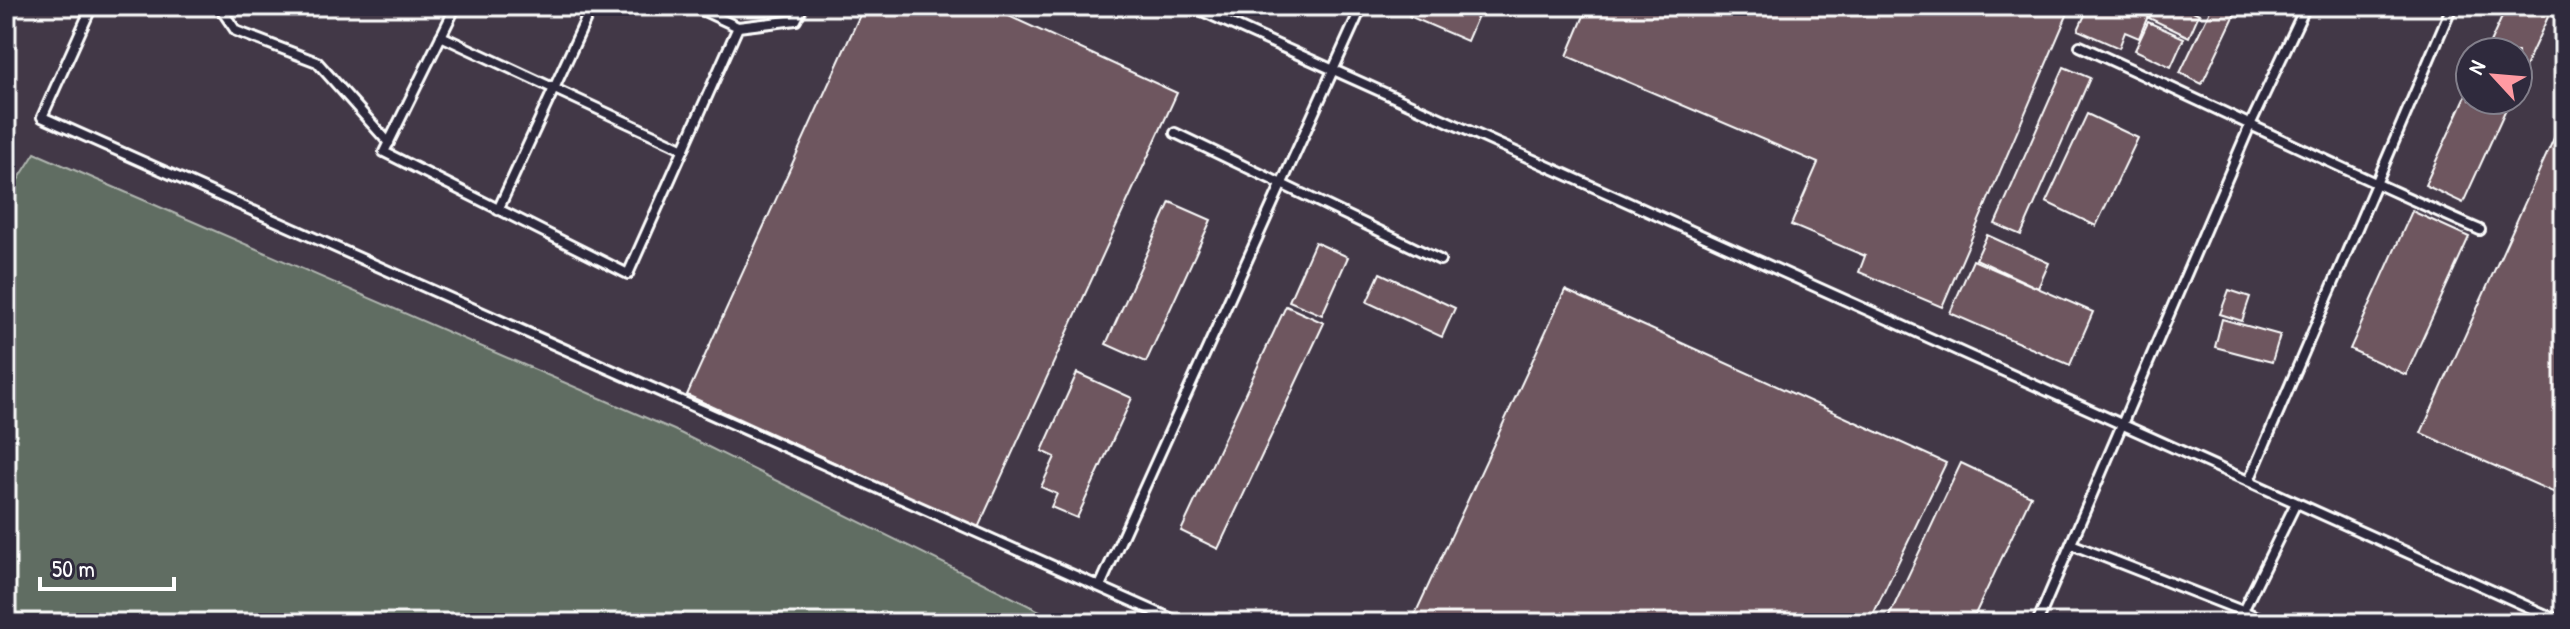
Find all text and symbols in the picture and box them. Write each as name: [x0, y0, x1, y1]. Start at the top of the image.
north arrow: [2454, 36, 2534, 116]
text: N: [2460, 55, 2492, 79]
scale bar: [40, 541, 174, 591]
text: 50 m: [52, 552, 95, 584]

